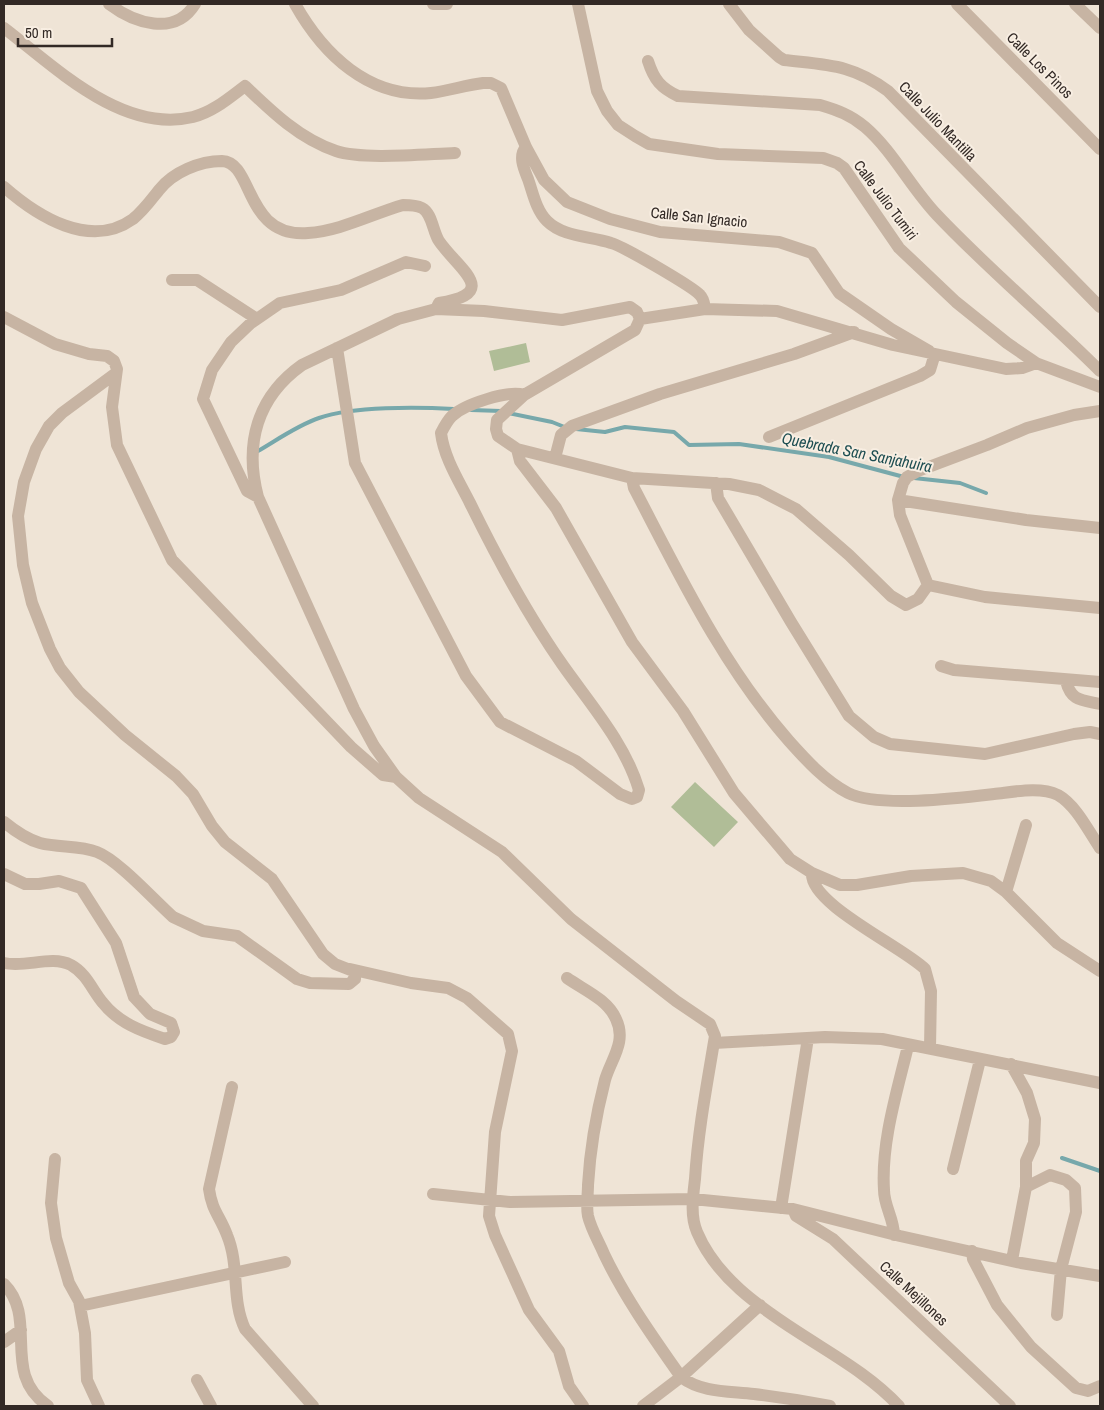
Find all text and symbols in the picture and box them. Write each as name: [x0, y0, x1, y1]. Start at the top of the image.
scale bar: [18, 15, 111, 47]
text: 50 m: [25, 22, 52, 43]
street label: Calle Los Pinos: [1002, 27, 1078, 103]
street label: Calle Julio Mantilla: [894, 76, 982, 166]
street label: Calle Julio Tumiri: [849, 156, 923, 244]
street label: Calle San Ignacio: [650, 201, 749, 233]
water label: Quebrada San Sanjahuira: [780, 427, 934, 477]
street label: Calle Mejillones: [875, 1256, 953, 1330]

